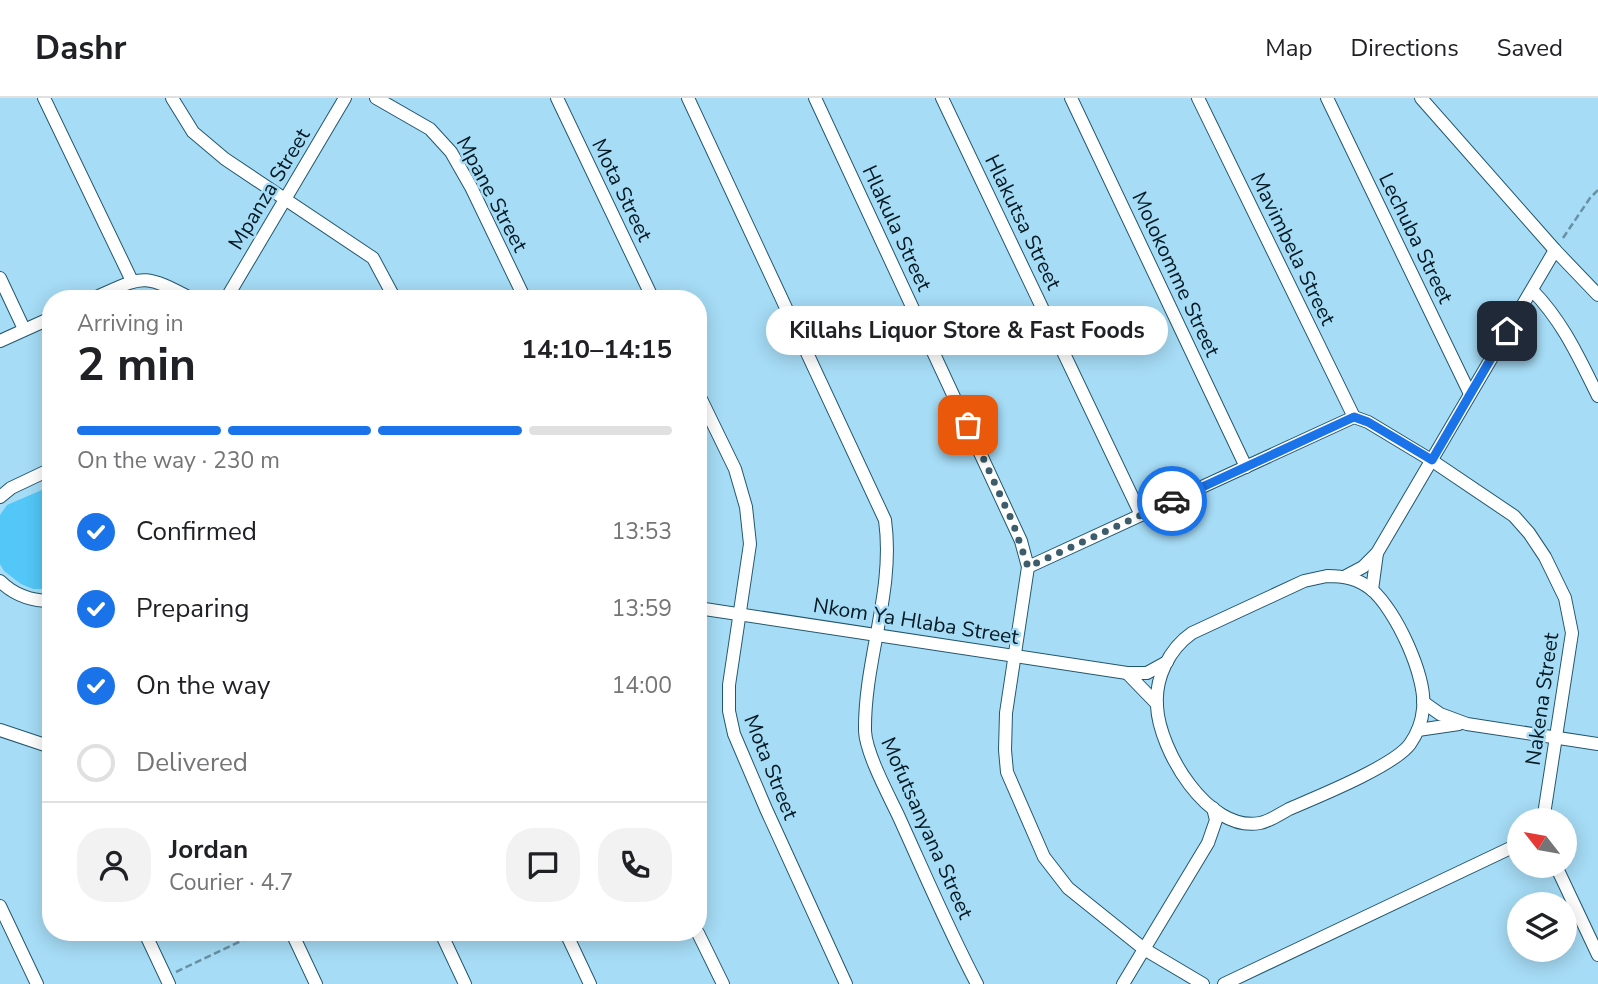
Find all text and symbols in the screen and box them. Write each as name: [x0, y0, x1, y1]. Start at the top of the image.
text: Dashr: [35, 26, 127, 71]
text: Map: [1265, 32, 1312, 64]
text: Directions: [1350, 32, 1459, 64]
text: Saved: [1497, 32, 1563, 64]
street label: Mpanza Street: [222, 123, 317, 255]
street label: Mpane Street: [450, 131, 535, 257]
street label: Mota Street: [585, 134, 659, 246]
street label: Hlakutsa Street: [978, 150, 1068, 295]
street label: Hlakula Street: [856, 161, 939, 296]
street label: Mavimbela Street: [1244, 168, 1342, 330]
street label: Lechuba Street: [1372, 168, 1460, 309]
street label: Molokomme Street: [1125, 187, 1227, 362]
pin: [1477, 301, 1537, 361]
callout: Killahs Liquor Store & Fast Foods: [767, 306, 1169, 355]
text: Arriving in: [77, 308, 184, 339]
icon: home: [1488, 312, 1526, 350]
text: Killahs Liquor Store & Fast Foods: [789, 315, 1145, 346]
text: 14:10–14:15: [521, 332, 672, 367]
text: 2 min: [77, 333, 196, 396]
pin: [938, 395, 998, 455]
icon: bag: [949, 406, 987, 444]
text: On the way · 230 m: [77, 445, 280, 476]
courier: [1137, 466, 1207, 536]
icon: car: [1153, 482, 1191, 520]
icon: check: [77, 513, 115, 551]
text: Confirmed: [136, 514, 257, 549]
text: 13:53: [612, 516, 672, 547]
icon: check: [77, 590, 115, 628]
text: Preparing: [136, 591, 249, 626]
street label: Nkom Ya Hlaba Street: [811, 591, 1021, 651]
text: 13:59: [612, 593, 672, 624]
street label: Nakena Street: [1519, 630, 1565, 767]
icon: check: [77, 667, 115, 705]
text: On the way: [136, 668, 270, 703]
text: 14:00: [612, 670, 672, 701]
street label: Mota Street: [737, 710, 805, 824]
street label: Mofutsanyana Street: [874, 733, 980, 924]
text: Delivered: [136, 745, 248, 780]
north arrow: [1507, 808, 1577, 878]
map controls: [1507, 808, 1577, 962]
button: person: [77, 828, 151, 902]
button: chat: [506, 828, 580, 902]
button: phone: [598, 828, 672, 902]
text: Jordan: [169, 832, 248, 867]
text: Courier · 4.7: [169, 867, 293, 898]
button: layers: [1507, 892, 1577, 962]

